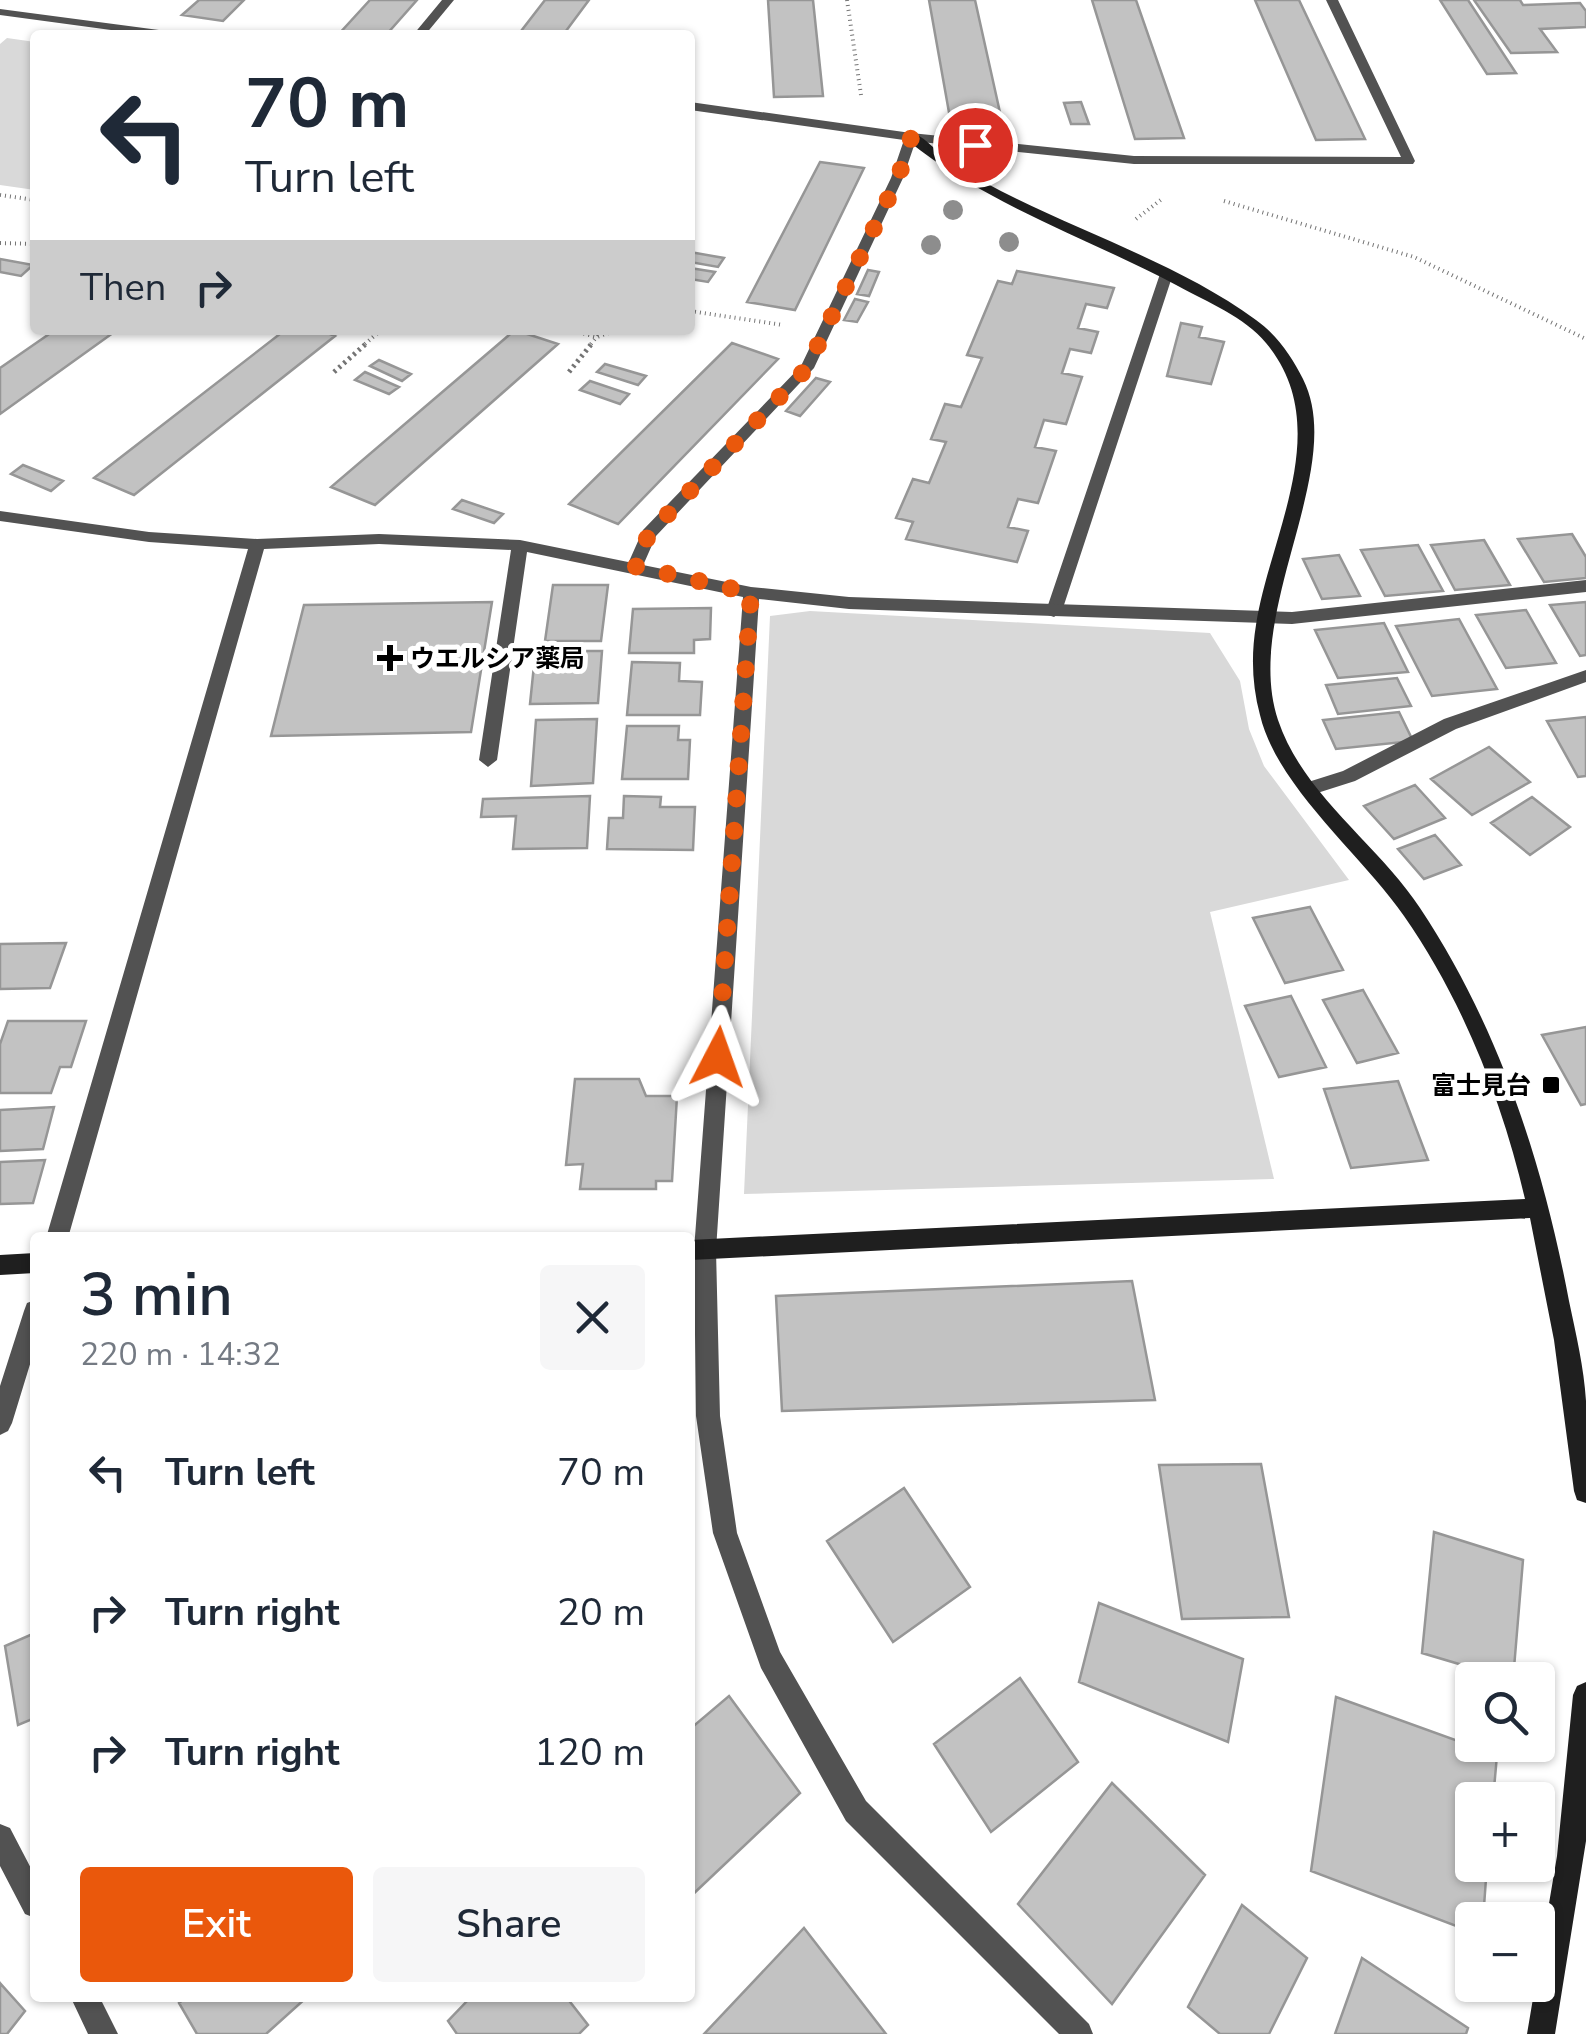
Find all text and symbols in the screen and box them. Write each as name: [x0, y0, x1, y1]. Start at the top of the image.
text: 70 m: [245, 56, 409, 152]
icon: left: [80, 70, 210, 200]
pin: [933, 103, 1018, 188]
icon: arrive: [948, 118, 1003, 173]
text: Turn left: [245, 147, 414, 208]
icon: right: [186, 260, 241, 315]
text: Then: [80, 262, 166, 313]
place label: ウエルシア薬局: [410, 642, 585, 676]
marker: ウエルシア薬局: [379, 647, 401, 669]
position arrow: [666, 1005, 770, 1109]
place label: 富士見台: [1431, 1069, 1531, 1103]
marker: 富士見台: [1540, 1074, 1562, 1096]
text: 3 min: [80, 1254, 233, 1336]
button: close: [540, 1265, 645, 1370]
text: 220 m · 14:32: [80, 1333, 281, 1376]
icon: left: [80, 1445, 135, 1500]
text: Turn left: [165, 1447, 315, 1498]
text: 70 m: [557, 1447, 645, 1498]
icon: right: [80, 1585, 135, 1640]
text: Turn right: [165, 1587, 340, 1638]
text: 20 m: [557, 1587, 645, 1638]
map controls: [1455, 1662, 1555, 2002]
button: search: [1455, 1662, 1555, 1762]
icon: right: [80, 1725, 135, 1780]
text: Turn right: [165, 1727, 340, 1778]
text: 120 m: [534, 1727, 645, 1778]
button: +: [1455, 1782, 1555, 1882]
button: Exit: [80, 1867, 353, 1982]
button: Share: [373, 1867, 645, 1982]
button: −: [1455, 1902, 1555, 2002]

